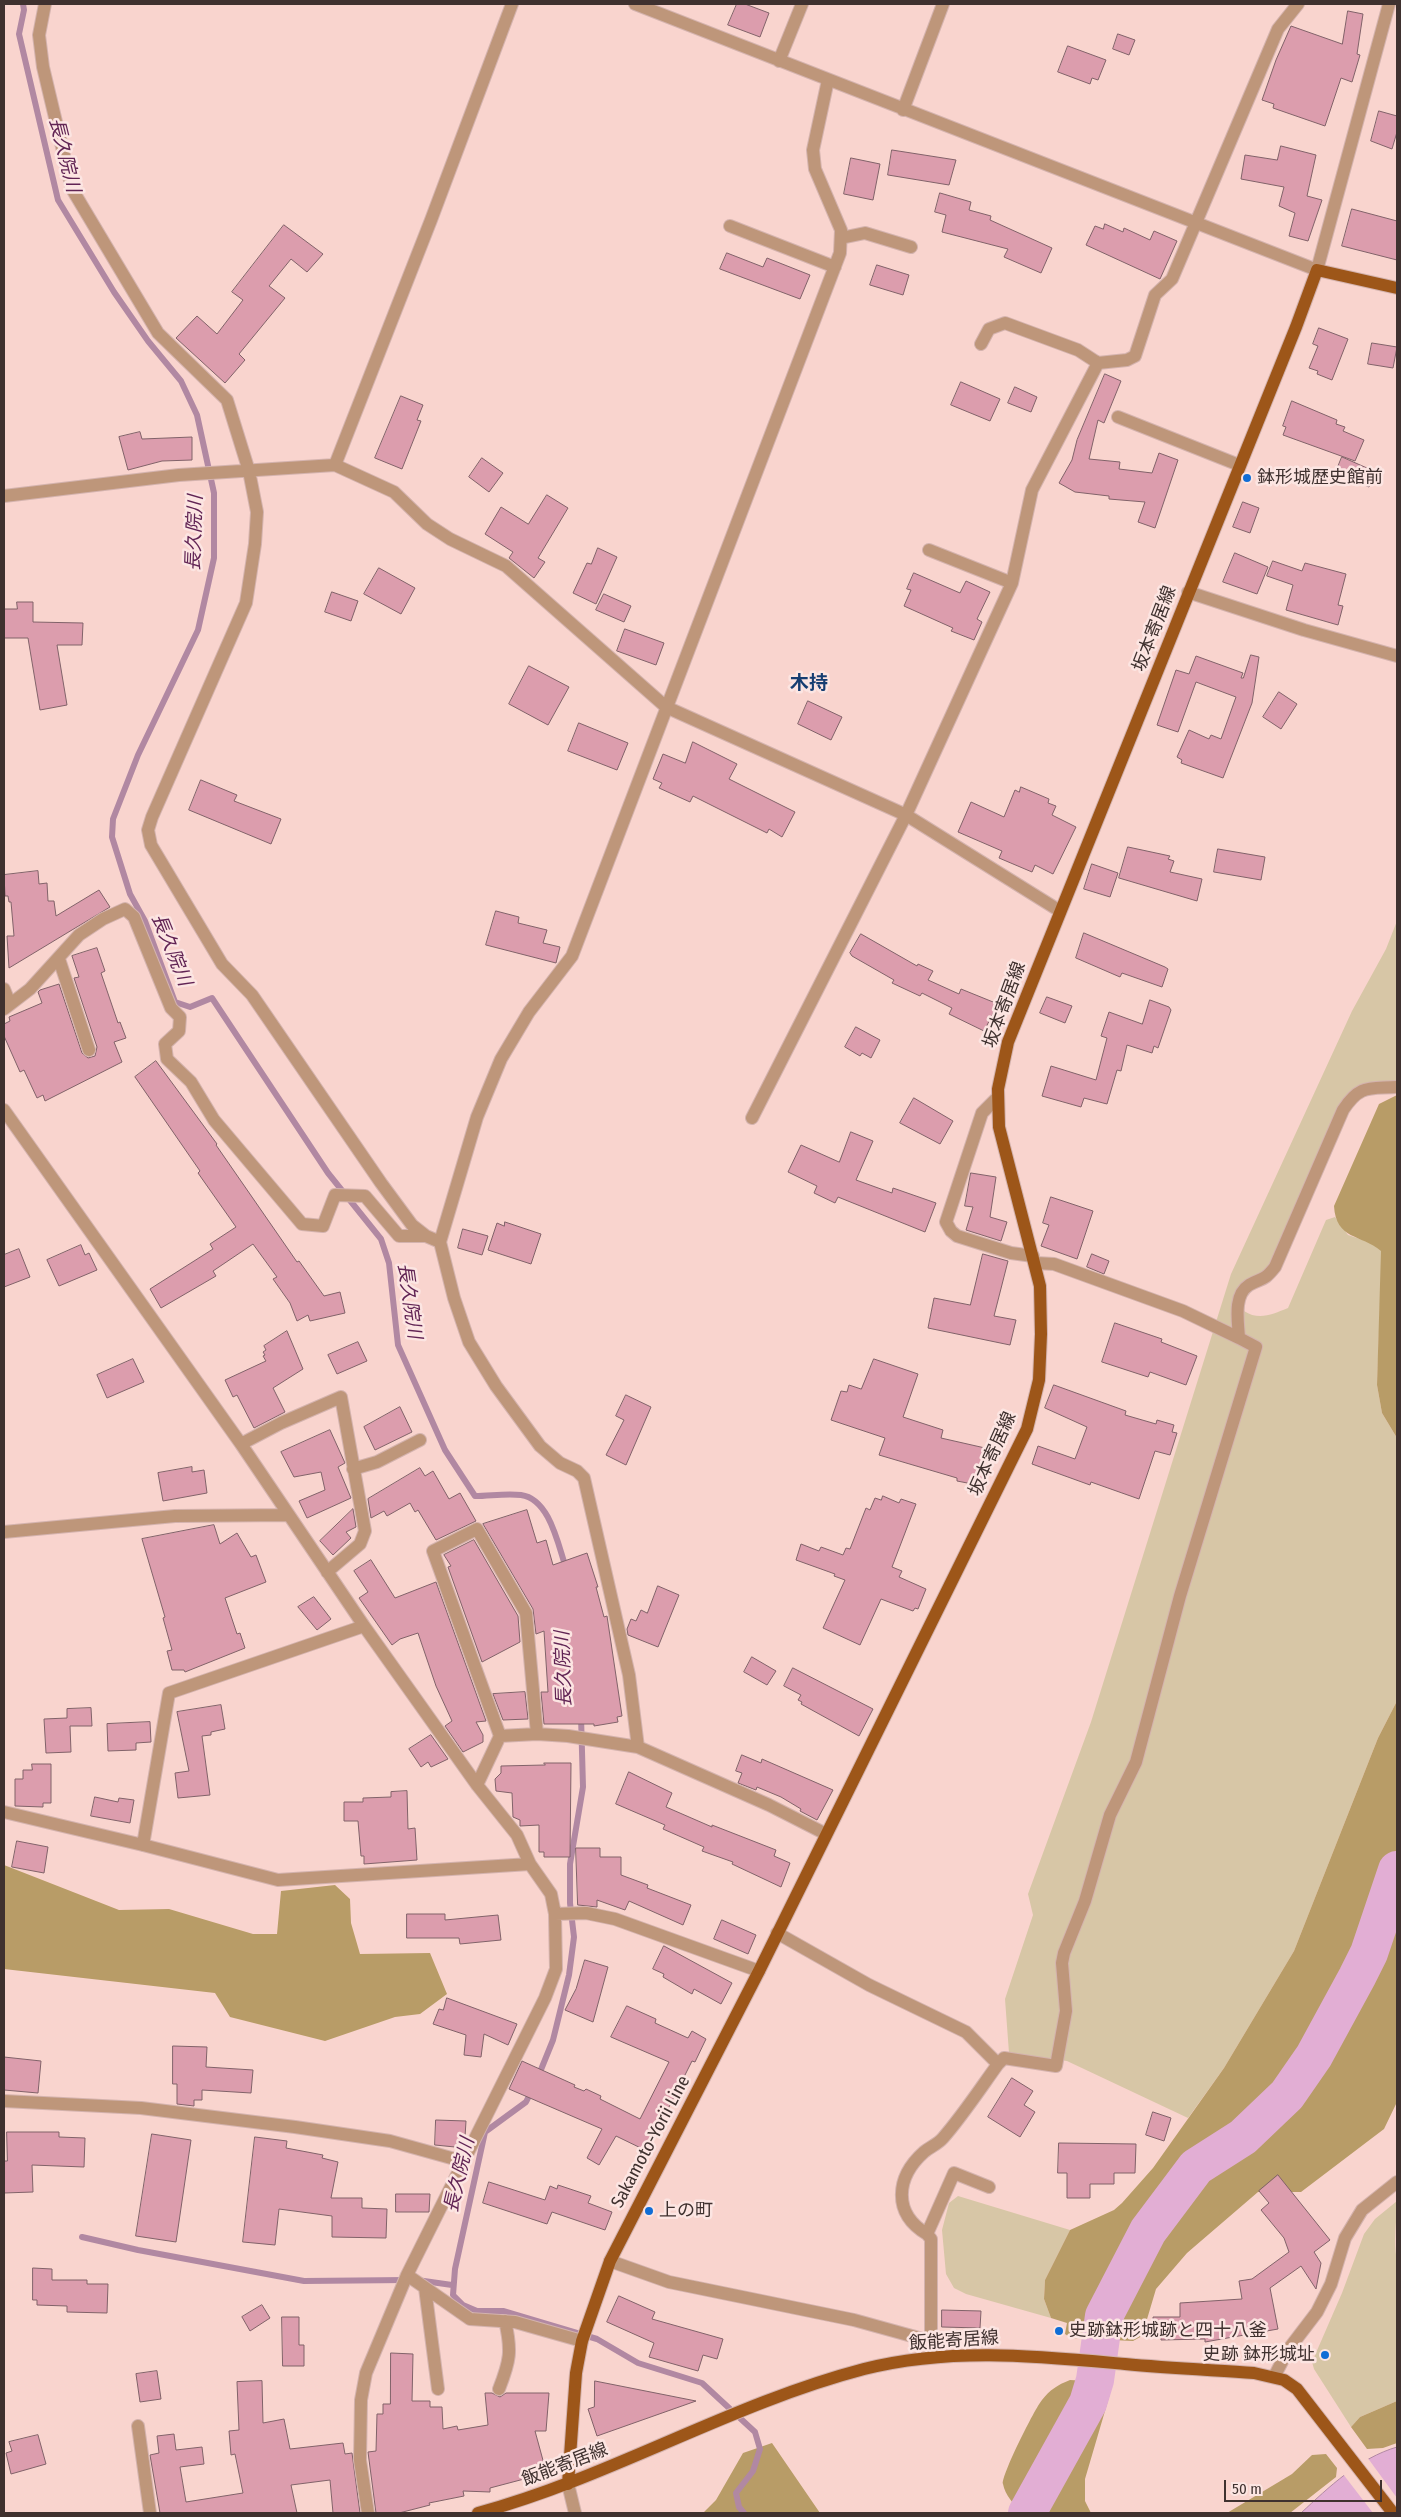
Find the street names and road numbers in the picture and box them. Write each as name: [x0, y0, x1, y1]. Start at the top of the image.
street label: 坂本寄居線: [1129, 583, 1181, 675]
street label: 坂本寄居線: [979, 959, 1031, 1051]
street label: 坂本寄居線: [965, 1408, 1021, 1500]
street label: Sakamoto-Yorii Line: [607, 2072, 695, 2212]
street label: 飯能寄居線: [908, 2327, 1000, 2355]
street label: 飯能寄居線: [519, 2439, 611, 2491]

